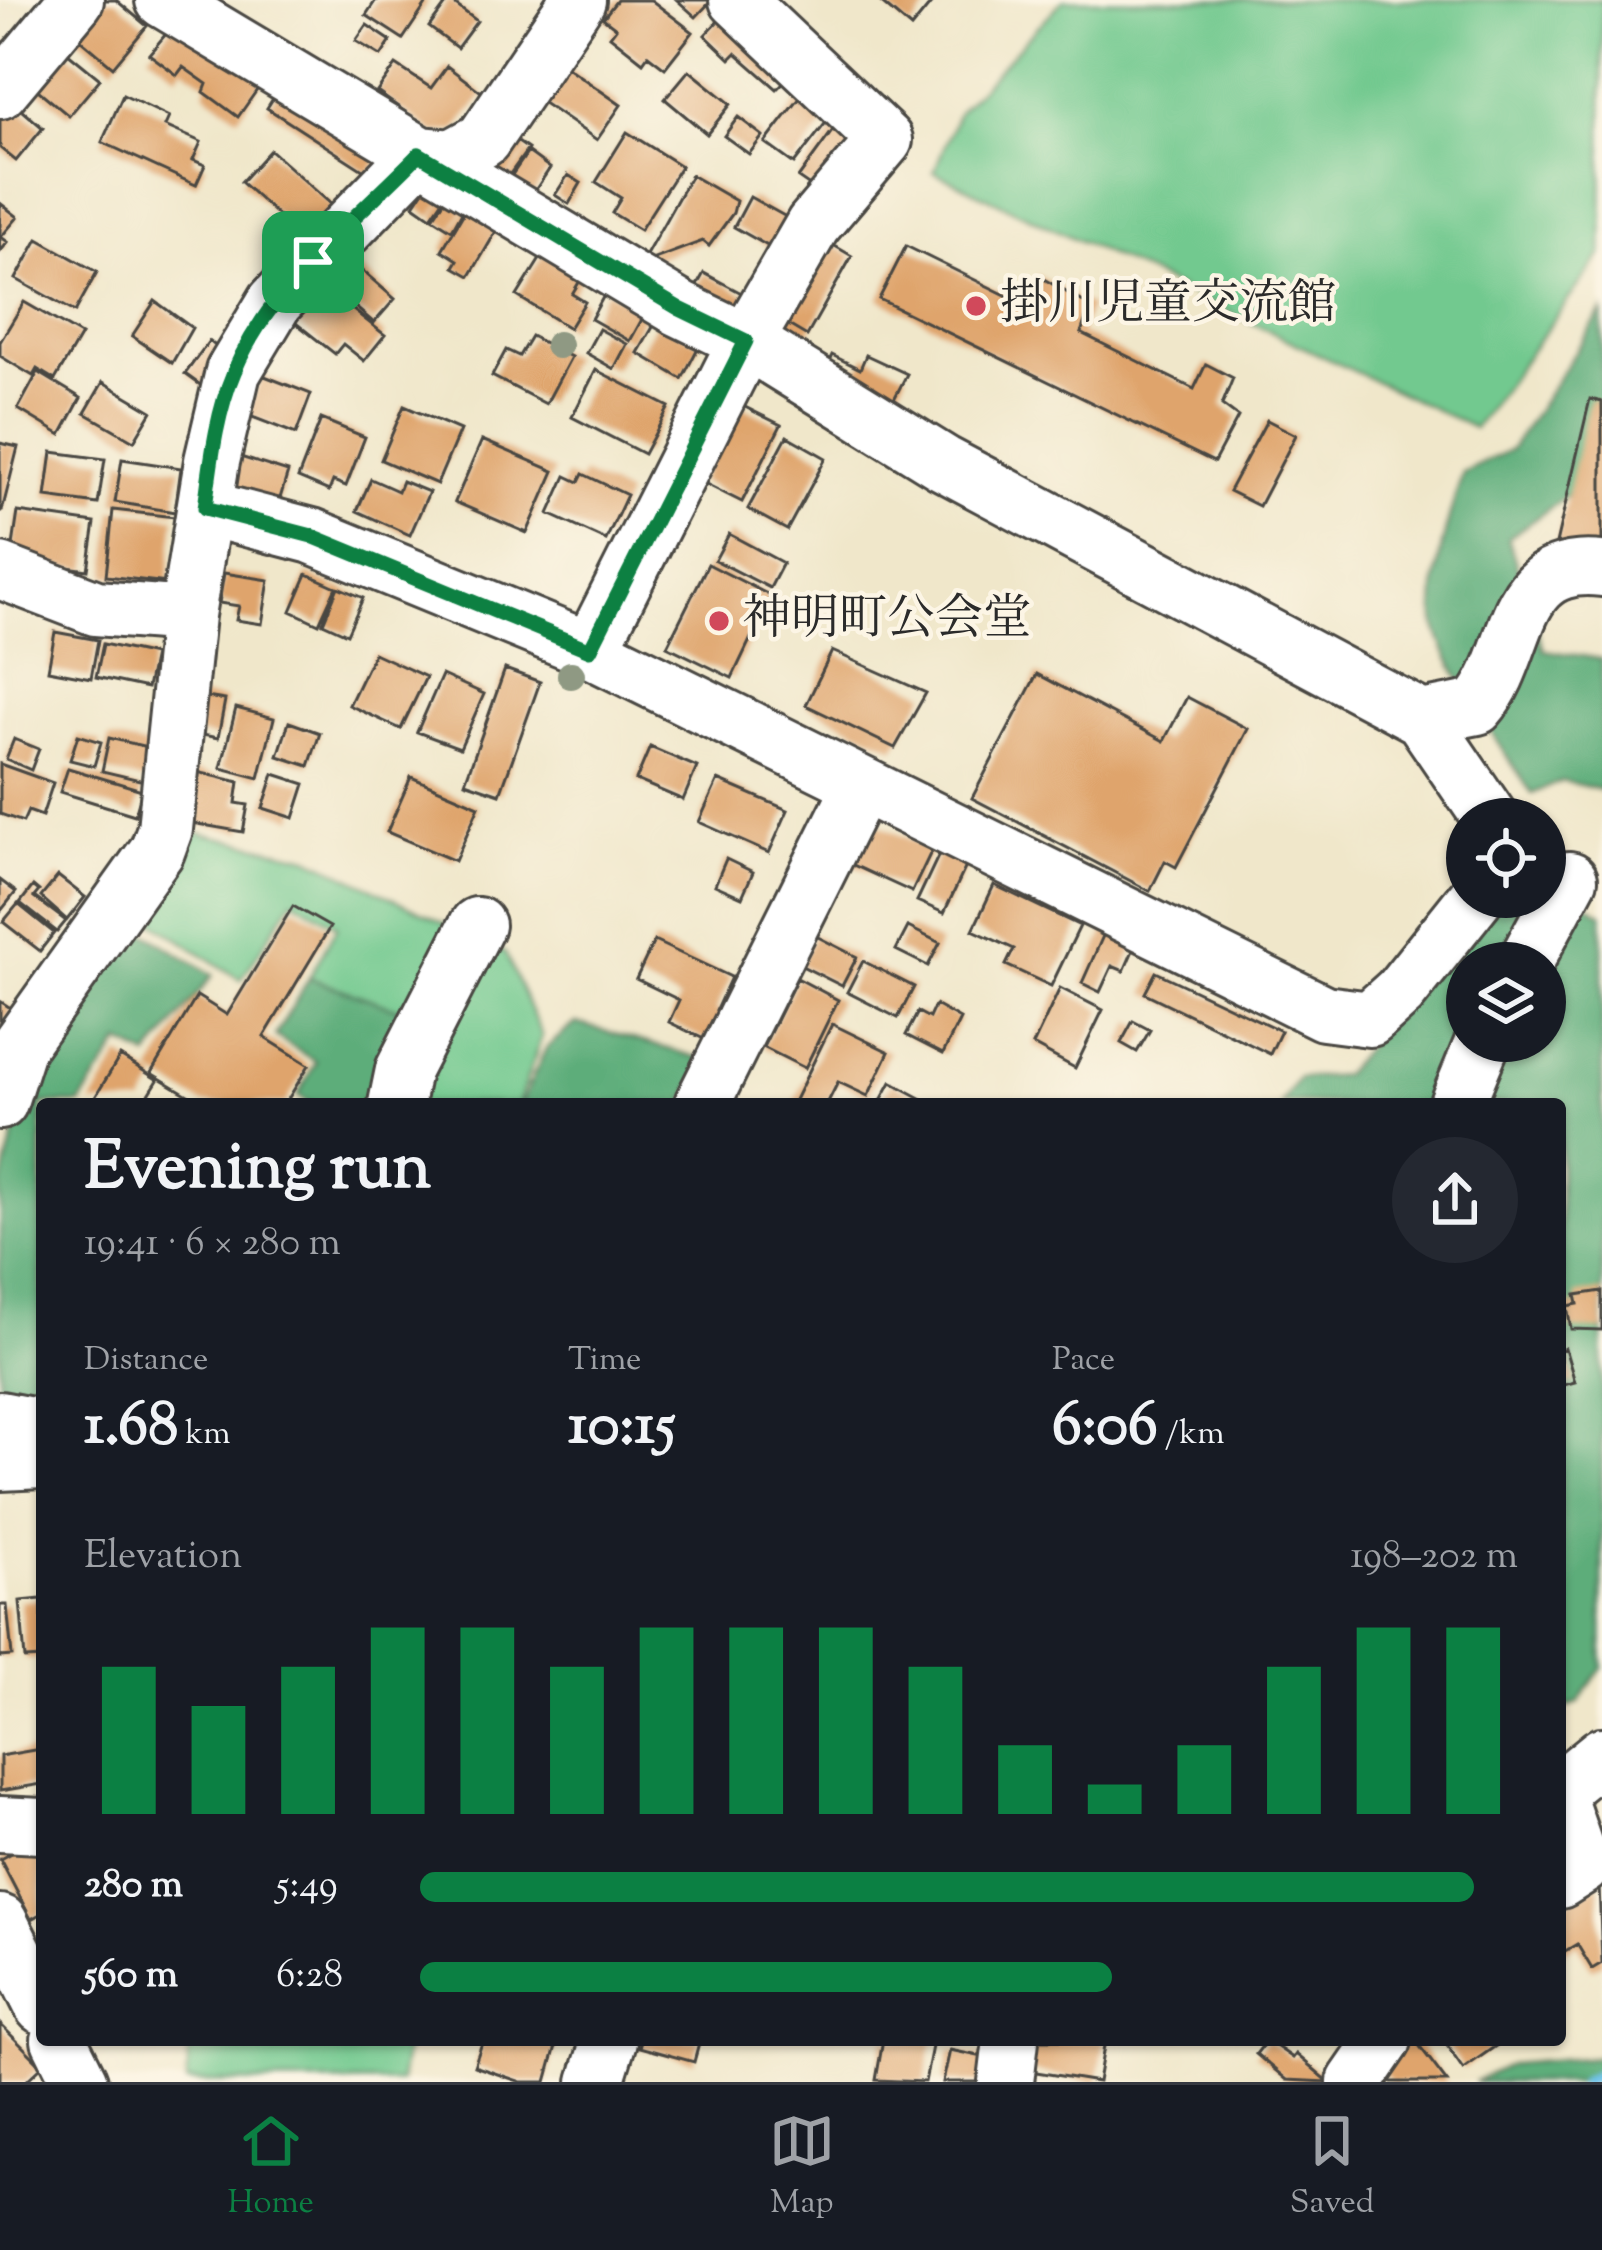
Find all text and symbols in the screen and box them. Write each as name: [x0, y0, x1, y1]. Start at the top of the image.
pin: [262, 211, 364, 313]
icon: arrive: [280, 229, 346, 295]
place label: 掛川児童交流館: [1000, 272, 1336, 341]
marker: 掛川児童交流館: [963, 293, 989, 319]
place label: 神明町公会堂: [743, 587, 1031, 656]
marker: 神明町公会堂: [706, 608, 732, 634]
map controls: [1446, 798, 1566, 1062]
button: locate: [1446, 798, 1566, 918]
button: layers: [1446, 942, 1566, 1062]
text: Evening run: [84, 1124, 431, 1219]
button: share: [1392, 1137, 1518, 1263]
text: 19:41 · 6 × 280 m: [84, 1217, 341, 1273]
text: Distance: [84, 1337, 208, 1385]
text: Time: [568, 1337, 641, 1385]
text: Pace: [1052, 1337, 1115, 1385]
text: 1.68: [84, 1385, 178, 1472]
text: 10:15: [568, 1385, 675, 1472]
text: 6:06: [1052, 1385, 1158, 1472]
text: km: [178, 1411, 230, 1459]
text: /km: [1158, 1411, 1224, 1459]
text: Elevation: [84, 1530, 242, 1586]
text: 198–202 m: [1350, 1530, 1518, 1586]
text: 280 m: [84, 1859, 183, 1915]
text: 5:49: [276, 1859, 338, 1915]
text: 560 m: [84, 1949, 178, 2005]
text: 6:28: [276, 1949, 343, 2005]
tab: Home: [227, 2108, 314, 2228]
tab: Map: [769, 2108, 835, 2228]
tab: Saved: [1290, 2108, 1375, 2228]

